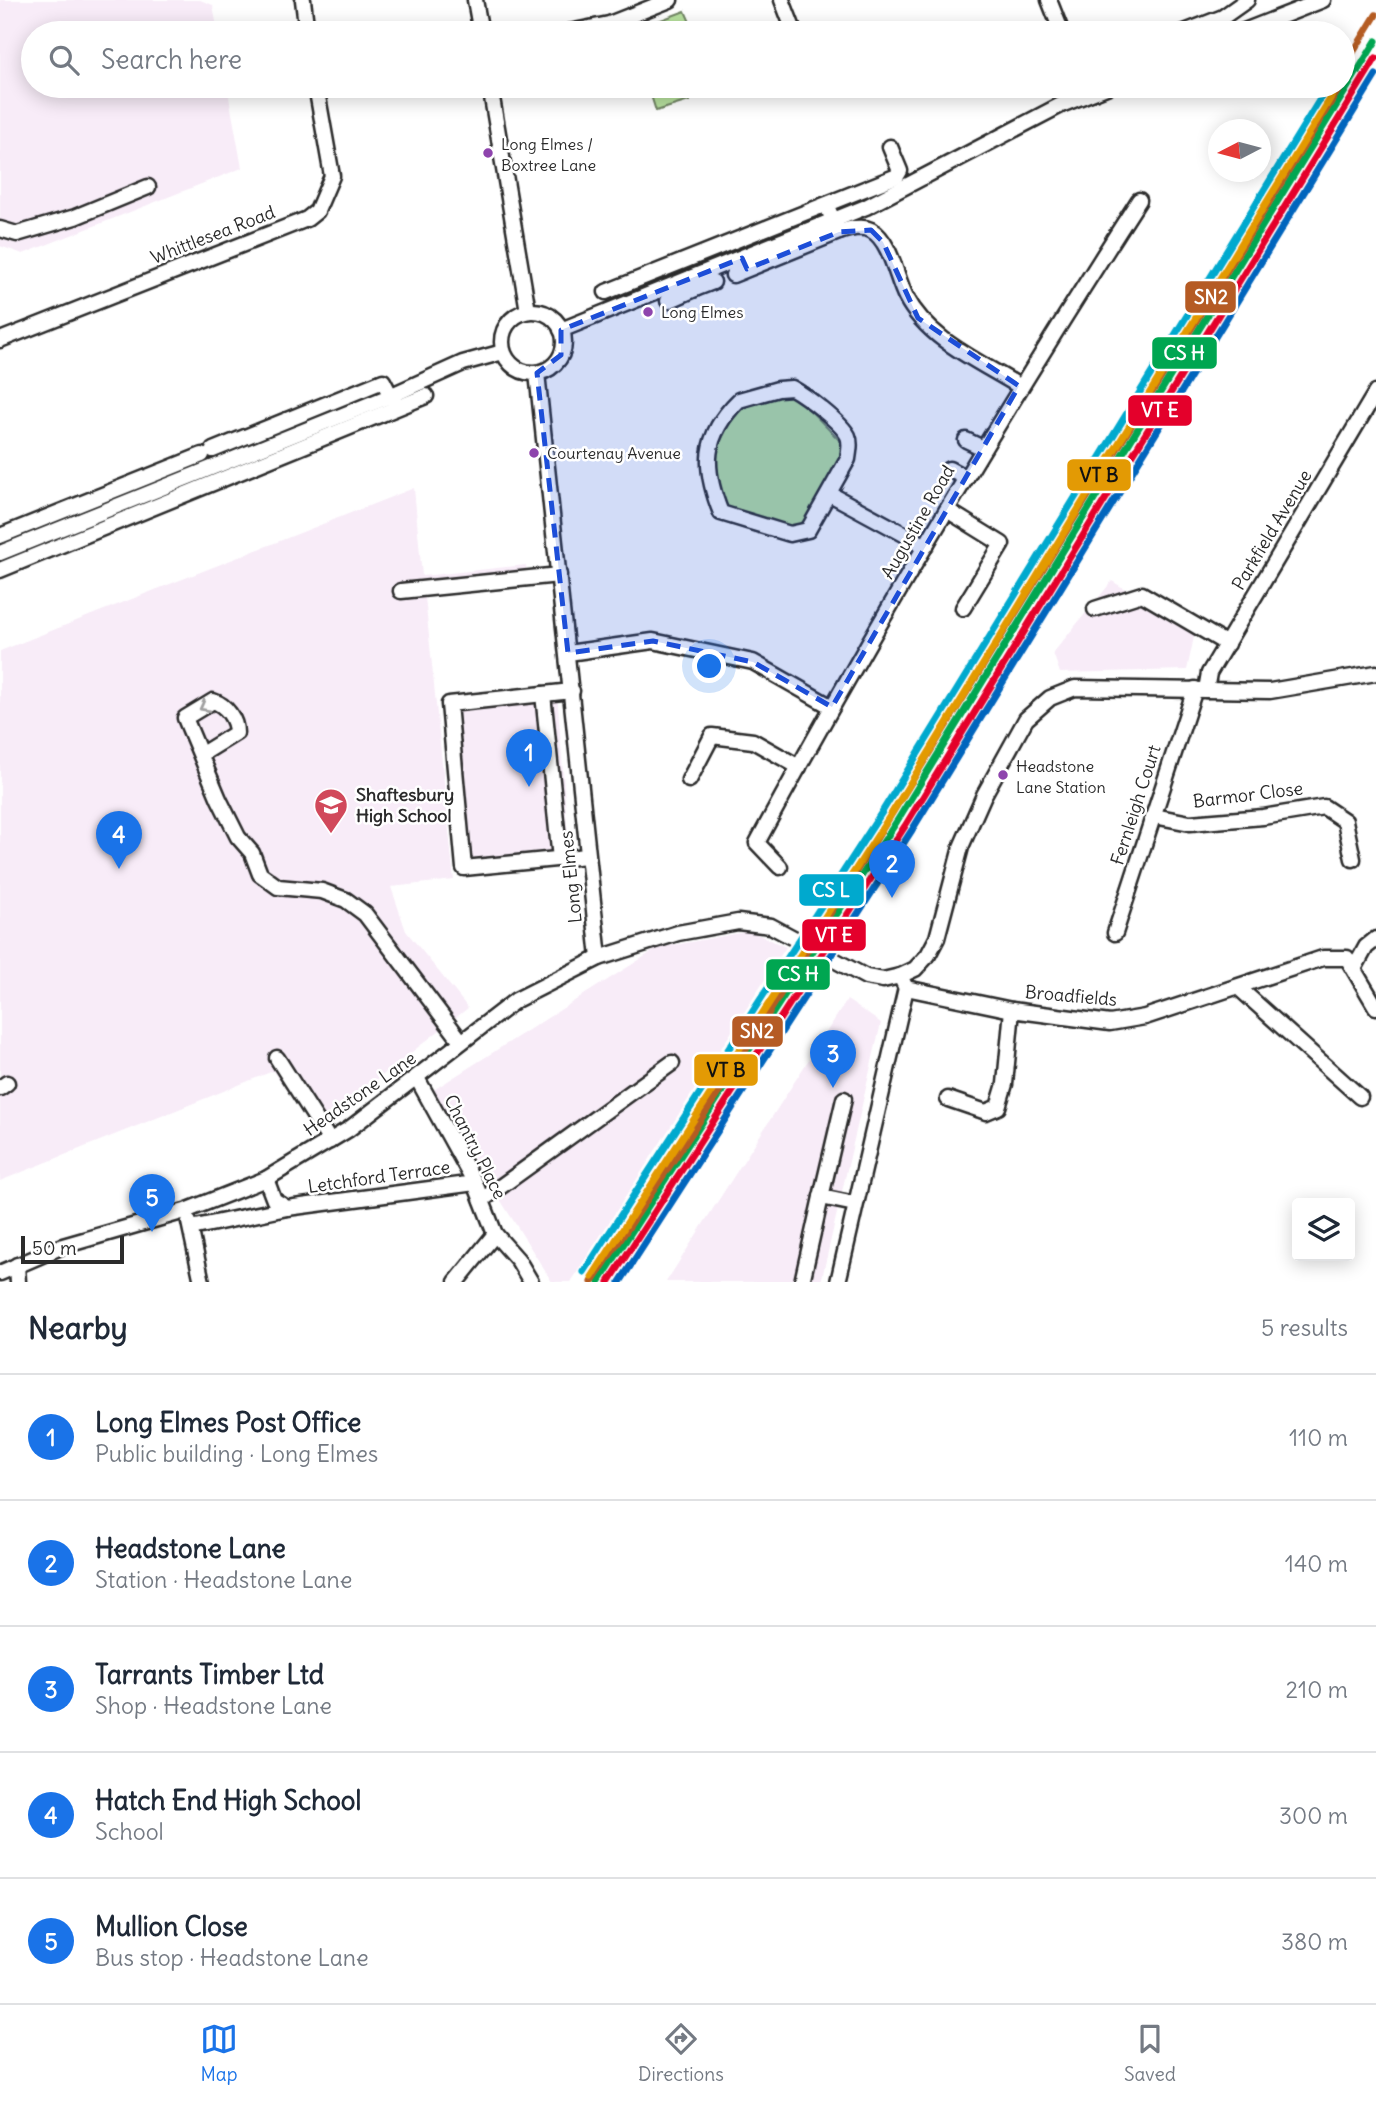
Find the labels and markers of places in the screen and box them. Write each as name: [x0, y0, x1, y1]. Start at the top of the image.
place label: Long Elmes / Boxtree Lane: [501, 134, 596, 175]
marker: Long Elmes / Boxtree Lane: [481, 146, 495, 160]
place label: Long Elmes: [661, 302, 743, 322]
marker: Long Elmes: [641, 305, 655, 319]
place label: Courtenay Avenue: [547, 443, 681, 463]
marker: Courtenay Avenue: [527, 446, 541, 460]
pin: 1: [506, 729, 552, 787]
place label: Headstone Lane Station: [1016, 756, 1106, 797]
marker: Headstone Lane Station: [996, 768, 1010, 782]
place label: Shaftesbury High School: [356, 783, 454, 827]
school or university icon: Shaftesbury High School: [312, 786, 350, 835]
pin: 4: [96, 811, 142, 869]
pin: 2: [869, 840, 915, 898]
pin: 3: [810, 1030, 856, 1088]
pin: 5: [129, 1174, 175, 1232]

